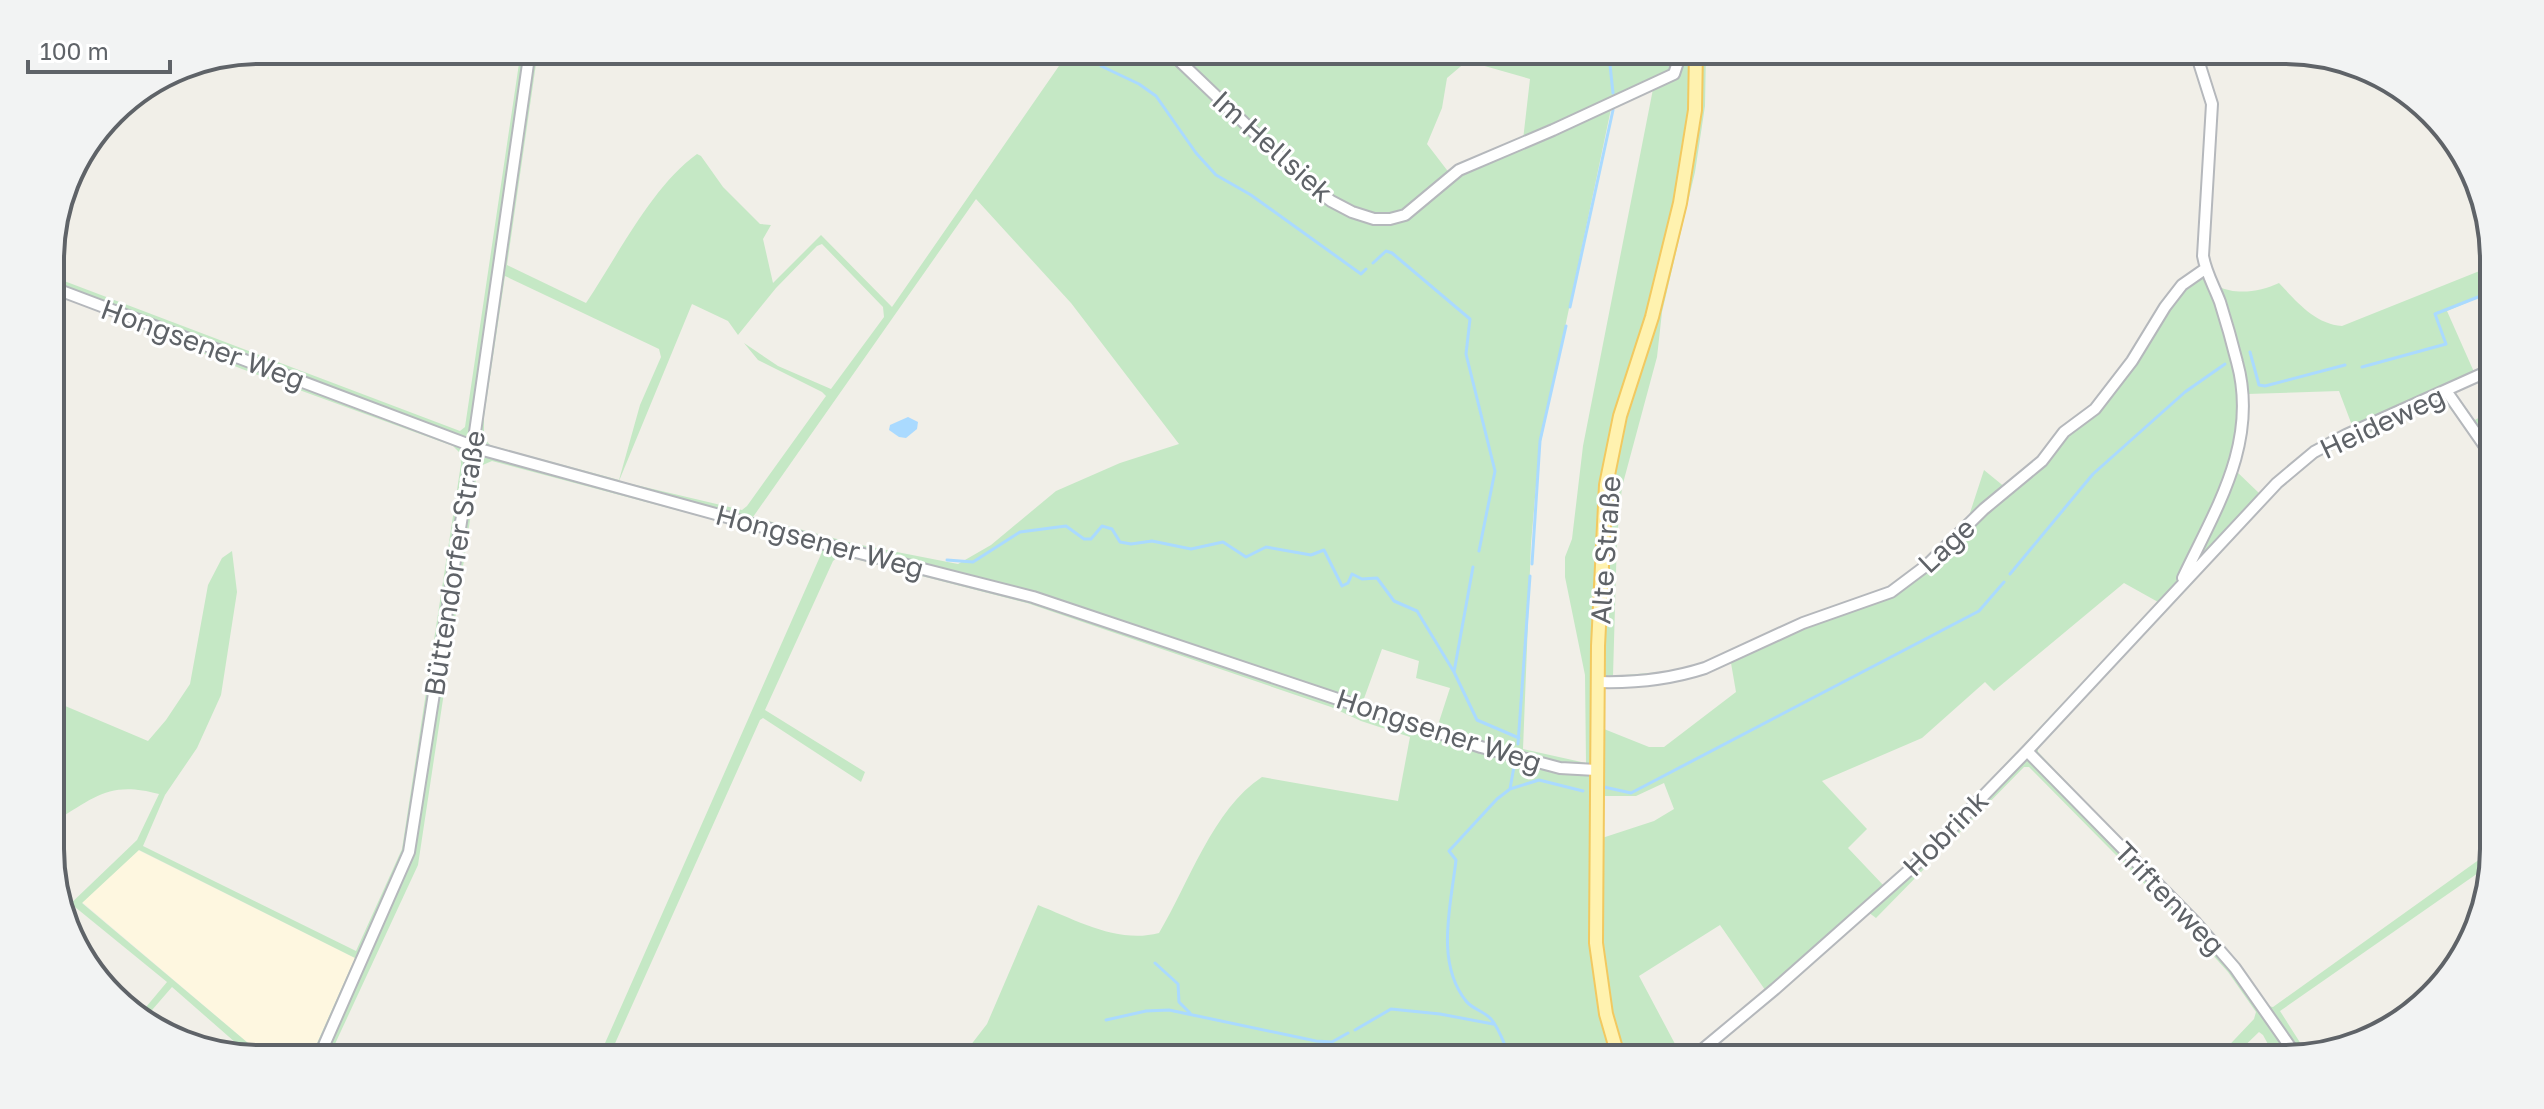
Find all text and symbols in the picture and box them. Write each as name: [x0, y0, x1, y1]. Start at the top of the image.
scale bar: [28, 24, 170, 74]
text: 100 m: [40, 36, 109, 65]
street label: Im Hellsiek: [1206, 83, 1340, 209]
street label: Hongsener Weg: [97, 292, 309, 396]
street label: Heideweg: [2314, 379, 2450, 465]
street label: Büttendorfer Straße: [417, 428, 491, 698]
street label: Alte Straße: [1583, 475, 1627, 625]
street label: Hongsener Weg: [712, 497, 928, 585]
street label: Lage: [1911, 511, 1981, 579]
street label: Hongsener Weg: [1332, 681, 1546, 779]
street label: Hobrink: [1896, 783, 1995, 882]
street label: Triftenweg: [2108, 835, 2232, 961]

